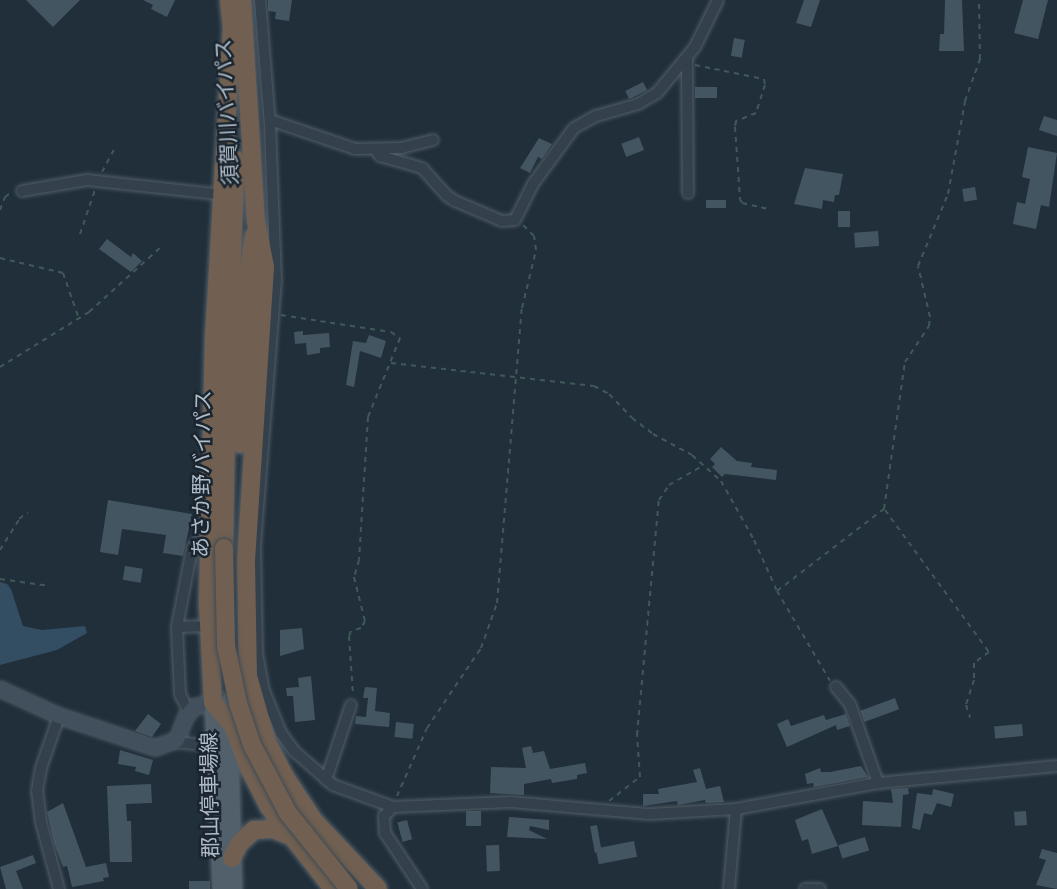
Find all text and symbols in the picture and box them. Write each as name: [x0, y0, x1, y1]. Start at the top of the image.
street label: 須賀川バイパス: [211, 38, 243, 186]
street label: あさか野バイパス: [188, 390, 216, 558]
street label: 郡山停車場線: [196, 732, 224, 858]

